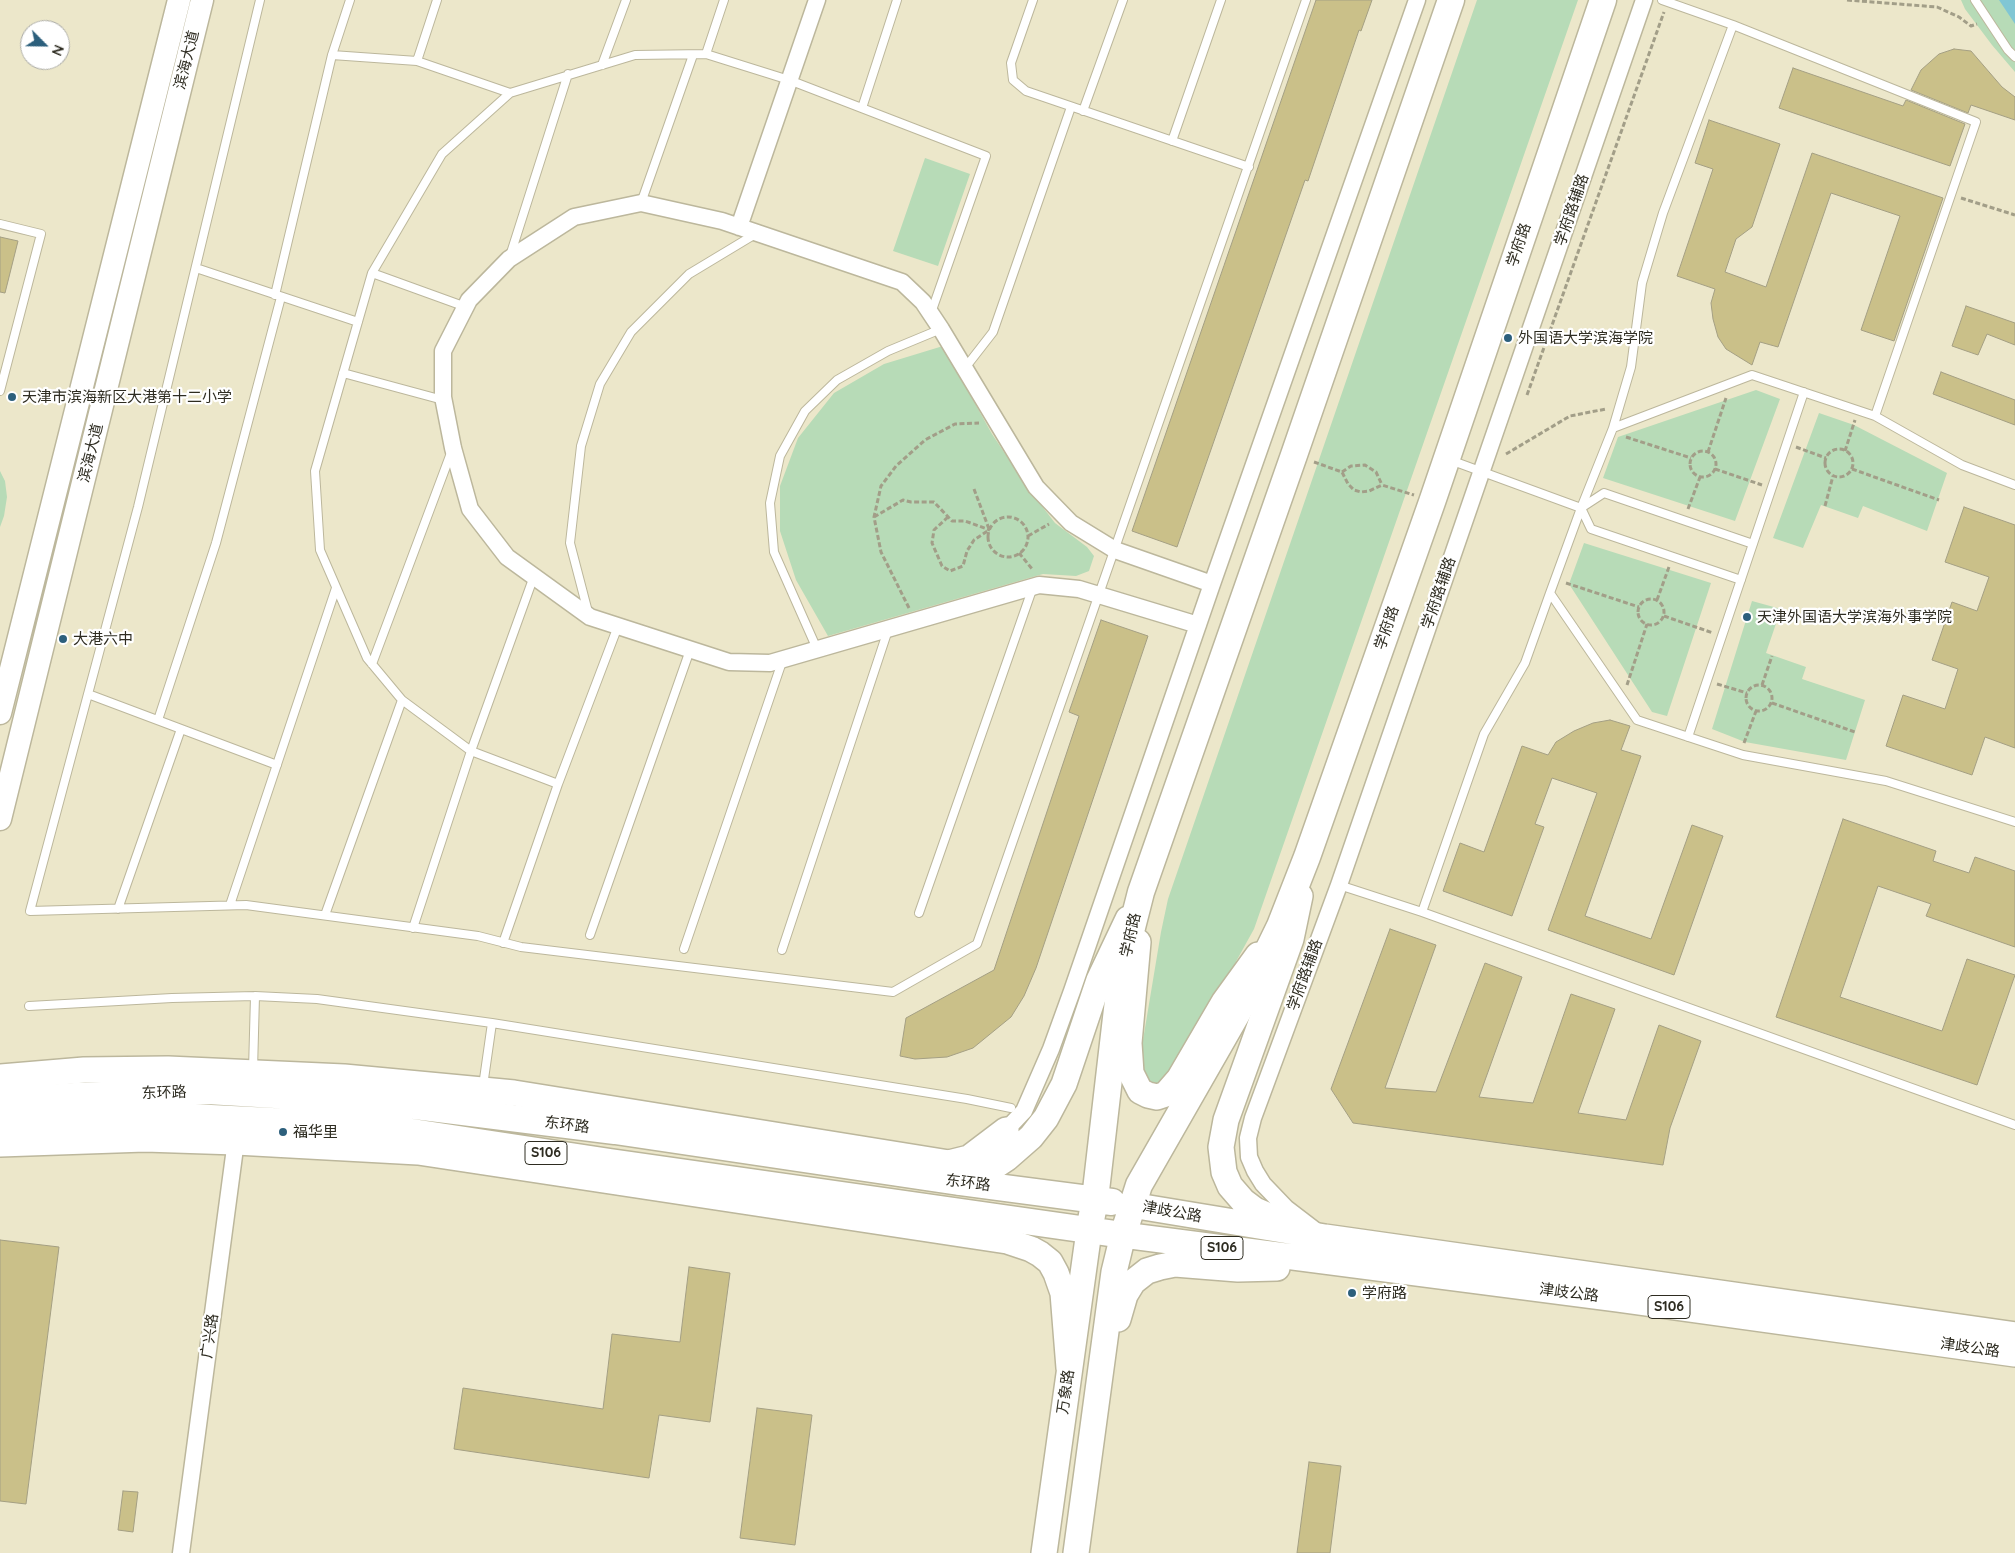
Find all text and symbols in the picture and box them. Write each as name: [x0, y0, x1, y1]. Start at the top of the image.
north arrow: [20, 20, 70, 70]
street label: 滨海大道: [171, 29, 203, 91]
text: N: [48, 42, 68, 59]
street label: 学府路辅路: [1551, 172, 1593, 248]
street label: 学府路: [1503, 221, 1535, 269]
place label: 外国语大学滨海学院: [1518, 329, 1653, 347]
marker: 外国语大学滨海学院: [1502, 332, 1514, 344]
place label: 天津市滨海新区大港第十二小学: [22, 388, 232, 406]
marker: 天津市滨海新区大港第十二小学: [6, 391, 18, 403]
street label: 滨海大道: [75, 422, 107, 484]
street label: 学府路辅路: [1418, 555, 1460, 631]
street label: 学府路: [1371, 604, 1403, 652]
place label: 天津外国语大学滨海外事学院: [1757, 608, 1952, 626]
marker: 天津外国语大学滨海外事学院: [1741, 611, 1753, 623]
place label: 大港六中: [73, 630, 133, 648]
marker: 大港六中: [57, 633, 69, 645]
street label: 学府路: [1117, 911, 1145, 959]
street label: 学府路辅路: [1284, 937, 1326, 1013]
street label: 东环路: [141, 1083, 187, 1103]
street label: 东环路: [544, 1113, 590, 1137]
place label: 福华里: [293, 1123, 338, 1141]
marker: 福华里: [277, 1126, 289, 1138]
road number: S106: [525, 1142, 567, 1164]
street label: 东环路: [945, 1171, 991, 1195]
street label: 津歧公路: [1141, 1198, 1203, 1226]
road number: S106: [1201, 1236, 1243, 1260]
street label: 津歧公路: [1538, 1280, 1600, 1306]
place label: 学府路: [1362, 1284, 1407, 1302]
marker: 学府路: [1346, 1287, 1358, 1299]
road number: S106: [1648, 1295, 1690, 1318]
street label: 广兴路: [198, 1312, 222, 1360]
street label: 津歧公路: [1939, 1335, 2001, 1361]
street label: 万象路: [1054, 1368, 1078, 1416]

